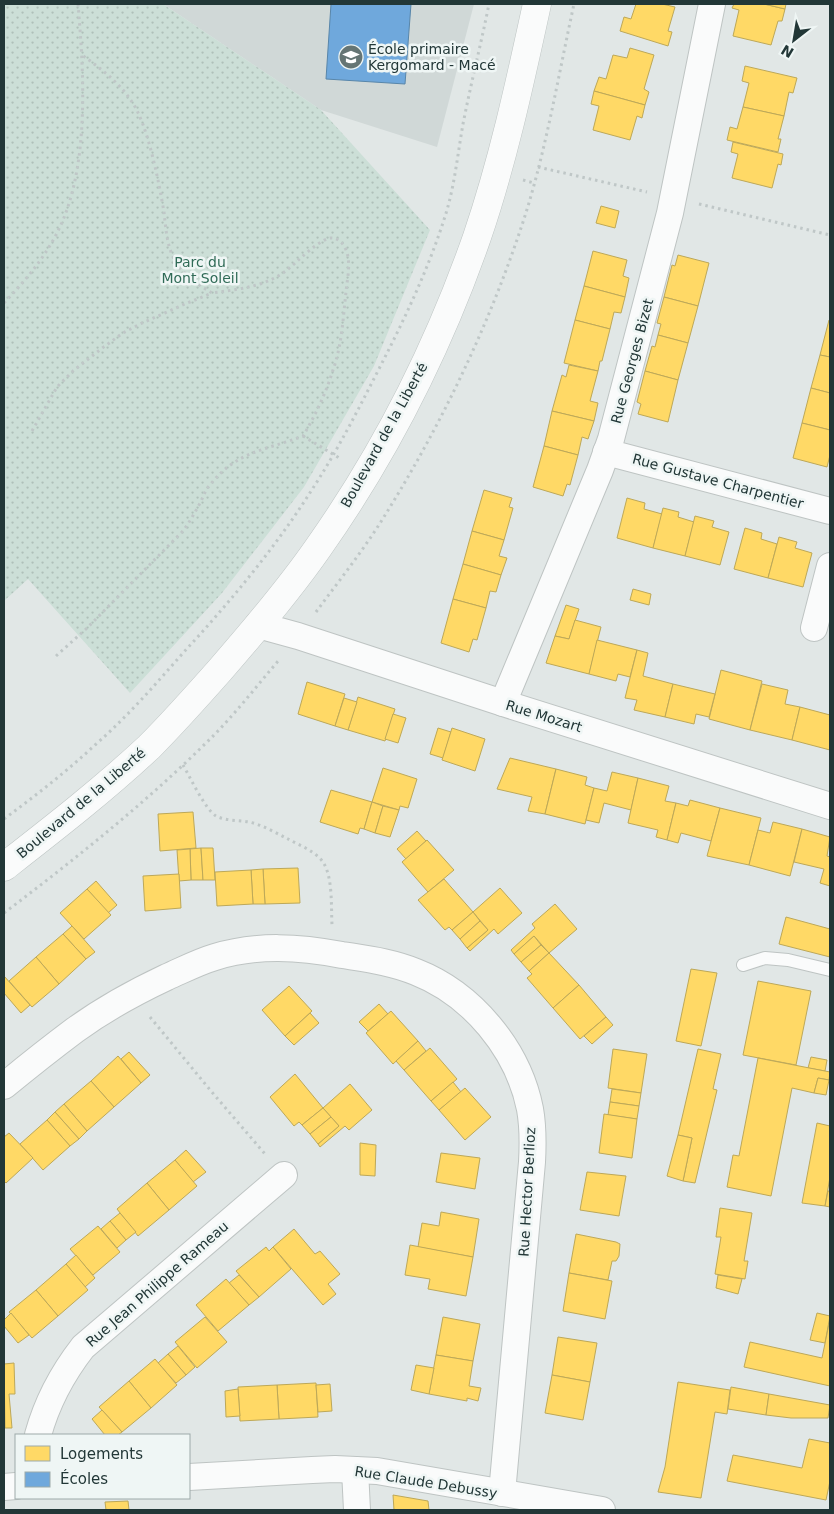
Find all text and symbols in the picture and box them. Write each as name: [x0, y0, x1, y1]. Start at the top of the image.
north arrow: [769, 15, 819, 65]
place label: École primaire Kergomard - Macé: [368, 41, 496, 73]
text: N: [778, 41, 796, 61]
school or university icon: École primaire Kergomard - Macé: [338, 44, 364, 70]
park label: Parc du Mont Soleil: [161, 254, 239, 286]
street label: Rue Georges Bizet: [608, 296, 657, 425]
street label: Boulevard de la Liberté: [337, 360, 431, 510]
street label: Rue Gustave Charpentier: [631, 450, 806, 512]
street label: Rue Mozart: [504, 697, 585, 735]
street label: Boulevard de la Liberté: [13, 744, 149, 862]
street label: Rue Hector Berlioz: [516, 1127, 538, 1257]
street label: Rue Jean Philippe Rameau: [83, 1218, 231, 1350]
legend: [15, 1434, 190, 1499]
text: Logements: [60, 1445, 143, 1463]
street label: Rue Claude Debussy: [354, 1463, 498, 1501]
text: Écoles: [60, 1469, 108, 1488]

